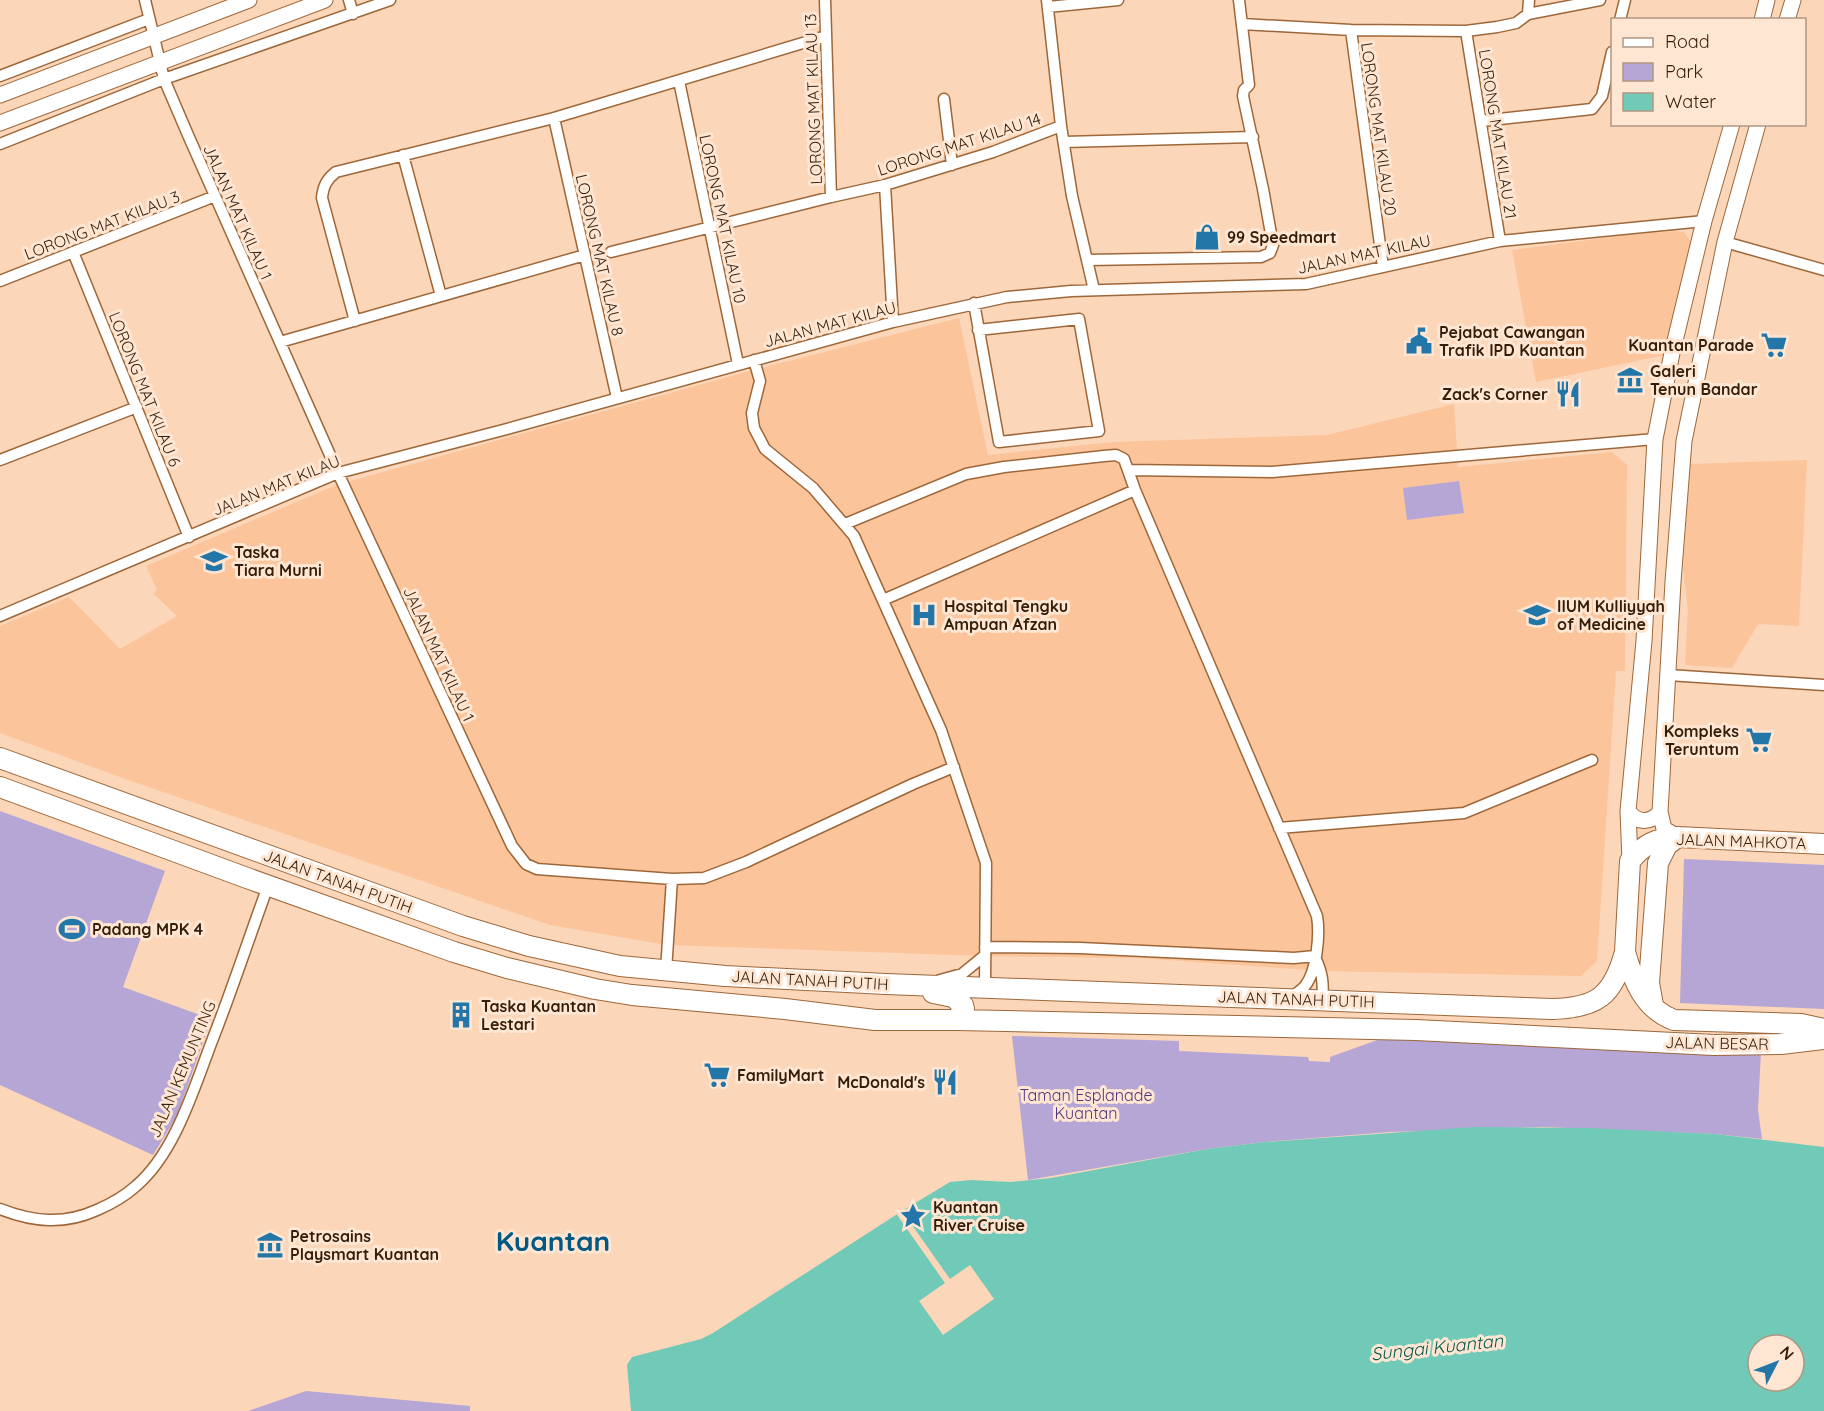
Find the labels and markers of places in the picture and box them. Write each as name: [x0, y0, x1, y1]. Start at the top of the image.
shop icon: 99 Speedmart: [1192, 222, 1222, 252]
place label: 99 Speedmart: [1227, 227, 1336, 247]
place label: Pejabat Cawangan Trafik IPD Kuantan: [1439, 322, 1585, 360]
public building icon: Pejabat Cawangan Trafik IPD Kuantan: [1404, 326, 1434, 356]
supermarket icon: Kuantan Parade: [1759, 330, 1789, 360]
place label: Kuantan Parade: [1628, 335, 1754, 355]
place label: Galeri Tenun Bandar: [1650, 361, 1758, 399]
museum icon: Galeri Tenun Bandar: [1615, 365, 1645, 395]
restaurant icon: Zack's Corner: [1553, 379, 1583, 409]
place label: Zack's Corner: [1442, 384, 1548, 404]
place label: Taska Tiara Murni: [234, 542, 322, 580]
school or university icon: Taska Tiara Murni: [199, 546, 229, 576]
place label: Hospital Tengku Ampuan Afzan: [944, 596, 1068, 634]
place label: IIUM Kulliyyah of Medicine: [1557, 596, 1665, 634]
hospital icon: Hospital Tengku Ampuan Afzan: [909, 600, 939, 630]
school or university icon: IIUM Kulliyyah of Medicine: [1522, 600, 1552, 630]
place label: Kompleks Teruntum: [1664, 721, 1739, 759]
supermarket icon: Kompleks Teruntum: [1744, 725, 1774, 755]
sports icon: Padang MPK 4: [57, 914, 87, 944]
place label: Padang MPK 4: [92, 919, 204, 939]
place label: Taska Kuantan Lestari: [481, 996, 596, 1034]
building icon: Taska Kuantan Lestari: [446, 1000, 476, 1030]
supermarket icon: FamilyMart: [702, 1060, 732, 1090]
place label: FamilyMart: [737, 1065, 824, 1085]
restaurant icon: McDonald's: [930, 1067, 960, 1097]
place label: McDonald's: [837, 1072, 925, 1092]
place label: Kuantan River Cruise: [933, 1197, 1025, 1235]
place icon: Kuantan River Cruise: [898, 1201, 928, 1231]
place label: Petrosains Playsmart Kuantan: [290, 1226, 439, 1264]
museum icon: Petrosains Playsmart Kuantan: [255, 1230, 285, 1260]

